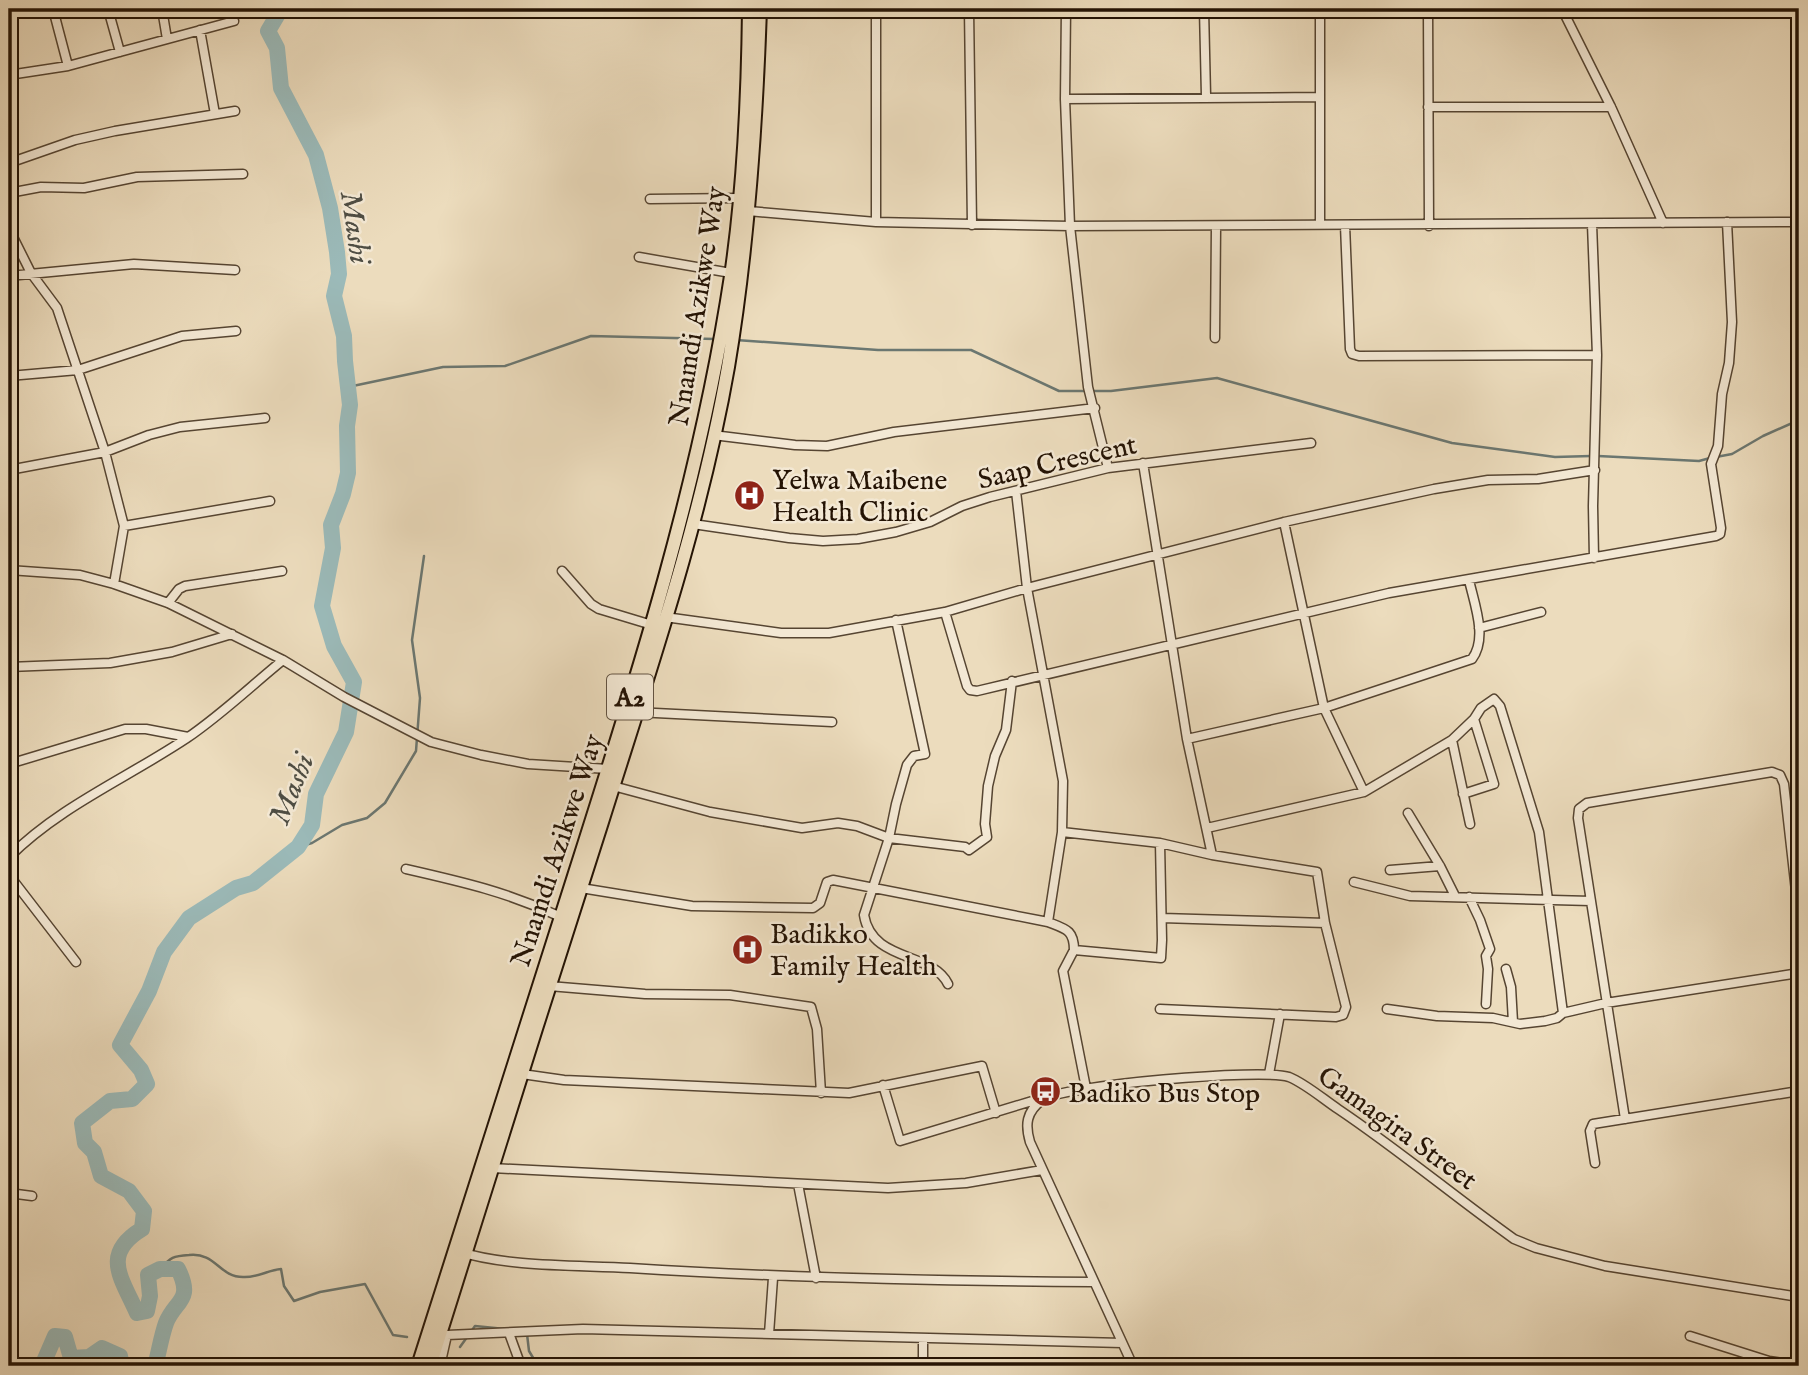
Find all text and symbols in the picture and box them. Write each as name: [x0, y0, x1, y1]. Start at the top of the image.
street label: Nnamdi Azikwe Way: [662, 184, 735, 429]
water label: Mashi: [330, 188, 378, 269]
street label: Saap Crescent: [975, 428, 1141, 499]
place label: Yelwa Maibene Health Clinic: [772, 464, 948, 531]
hospital icon: Yelwa Maibene Health Clinic: [732, 478, 766, 512]
road number: A2: [607, 674, 653, 720]
street label: Nnamdi Azikwe Way: [504, 730, 613, 972]
water label: Mashi: [261, 746, 325, 831]
place label: Badikko Family Health: [770, 918, 937, 985]
hospital icon: Badikko Family Health: [730, 932, 764, 966]
street label: Gamagira Street: [1310, 1059, 1484, 1199]
bus stop icon: Badiko Bus Stop: [1028, 1075, 1062, 1109]
place label: Badiko Bus Stop: [1068, 1077, 1260, 1112]

